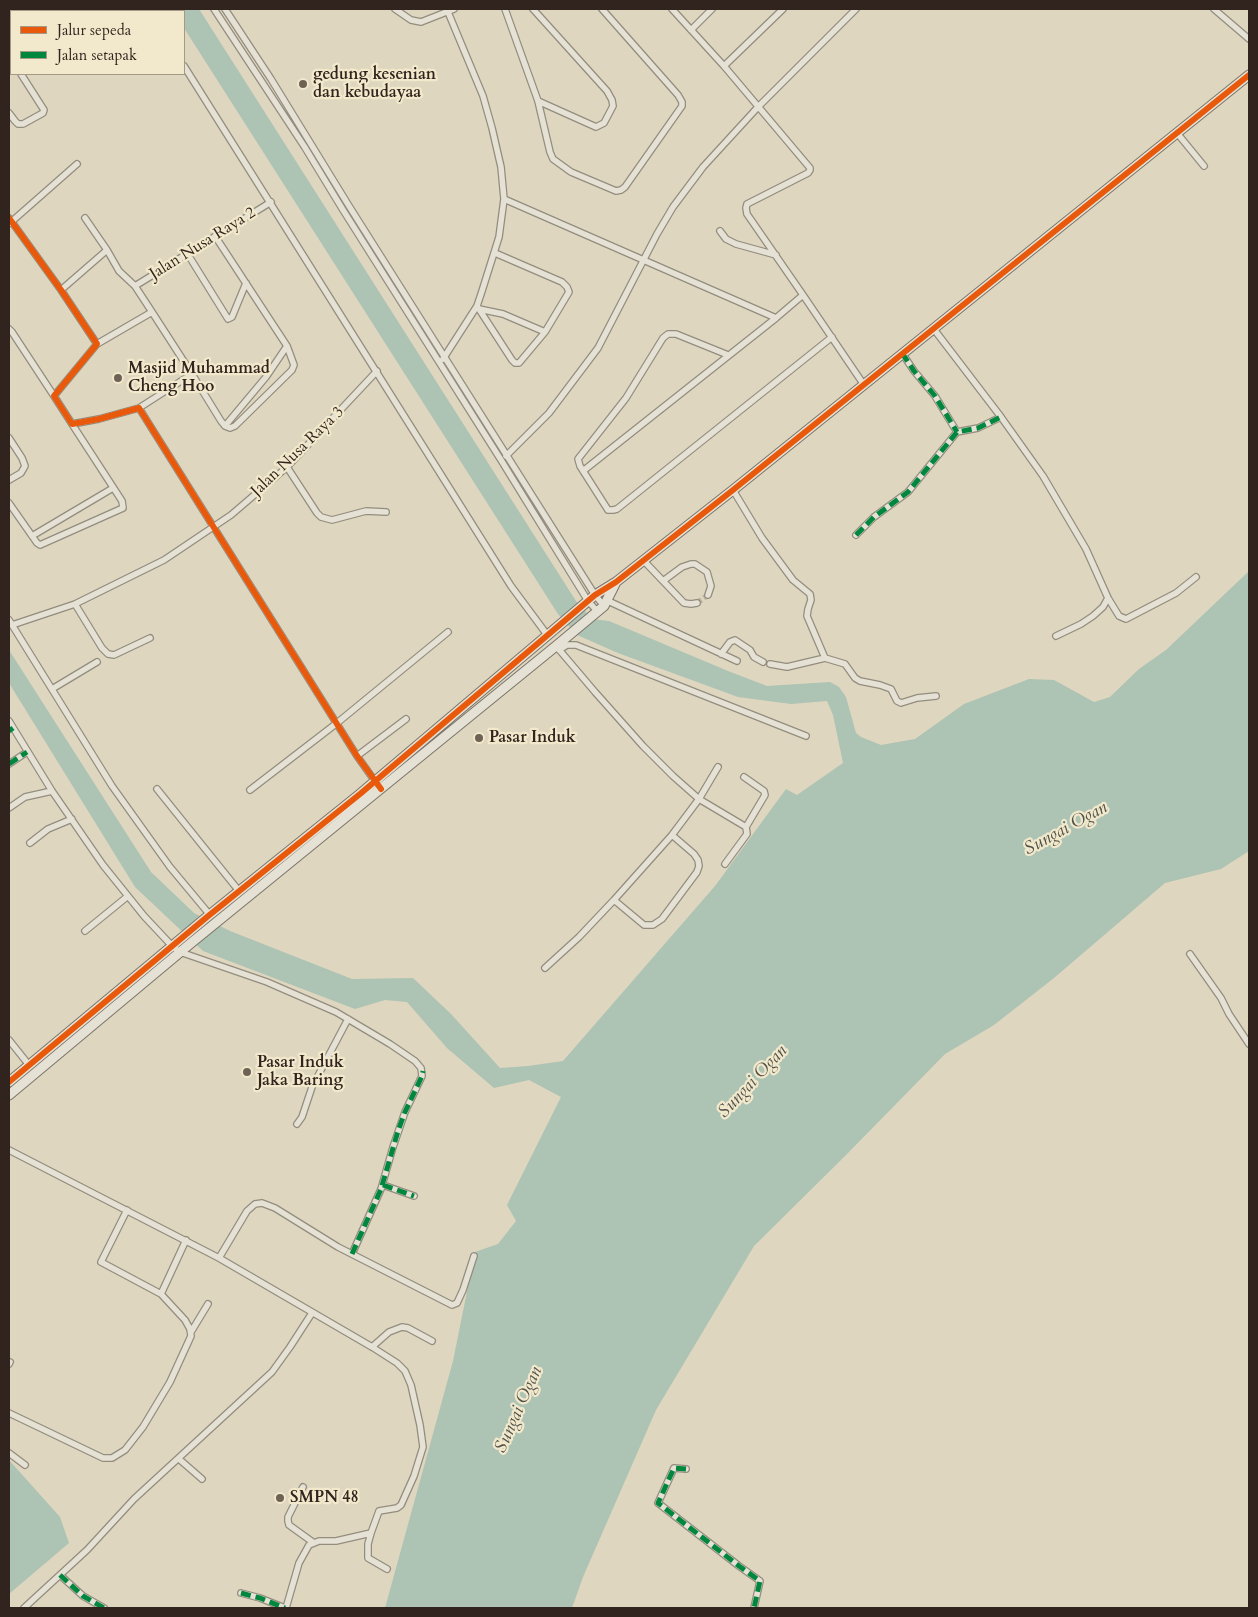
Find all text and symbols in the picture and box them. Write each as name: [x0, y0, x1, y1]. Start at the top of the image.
legend: [10, 10, 185, 75]
text: Jalur sepeda: [57, 20, 131, 40]
text: Jalan setapak: [57, 45, 137, 65]
place label: gedung kesenian dan kebudayaa: [313, 65, 436, 103]
marker: gedung kesenian dan kebudayaa: [297, 78, 309, 90]
street label: Jalan Nusa Raya 2: [146, 204, 260, 284]
place label: Masjid Muhammad Cheng Hoo: [128, 359, 270, 397]
marker: Masjid Muhammad Cheng Hoo: [112, 372, 124, 384]
street label: Jalan Nusa Raya 3: [248, 403, 348, 501]
place label: Pasar Induk: [489, 728, 576, 748]
marker: Pasar Induk: [473, 732, 485, 744]
water label: Sungai Ogan: [1021, 797, 1111, 861]
water label: Sungai Ogan: [714, 1041, 792, 1123]
place label: Pasar Induk Jaka Baring: [257, 1053, 344, 1091]
marker: Pasar Induk Jaka Baring: [241, 1066, 253, 1078]
water label: Sungai Ogan: [490, 1364, 548, 1456]
place label: SMPN 48: [290, 1488, 359, 1508]
marker: SMPN 48: [274, 1492, 286, 1504]

